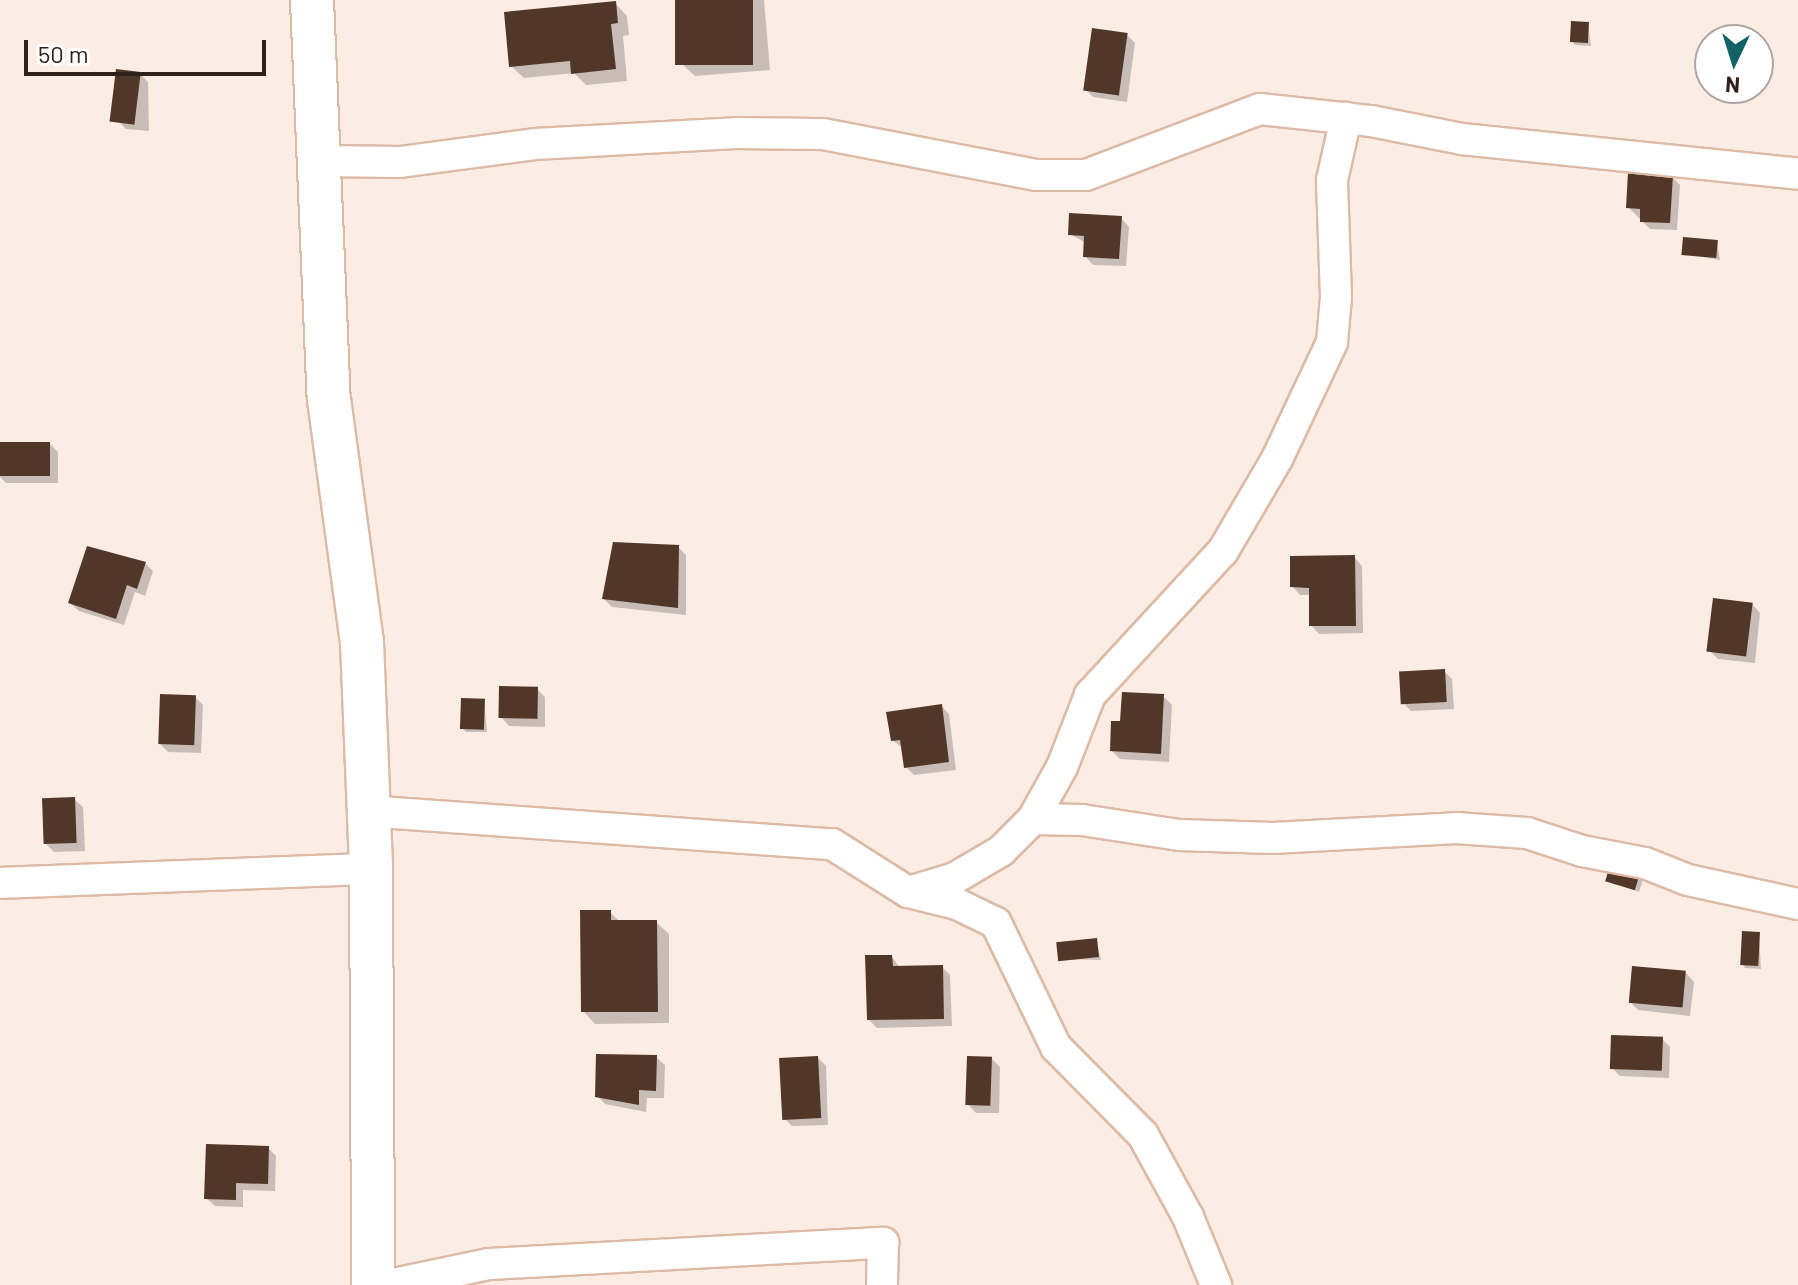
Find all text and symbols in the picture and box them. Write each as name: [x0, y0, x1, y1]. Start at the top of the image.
scale bar: [28, 24, 270, 74]
north arrow: [1694, 24, 1774, 104]
text: 50 m: [38, 39, 89, 68]
text: N: [1724, 72, 1741, 99]

